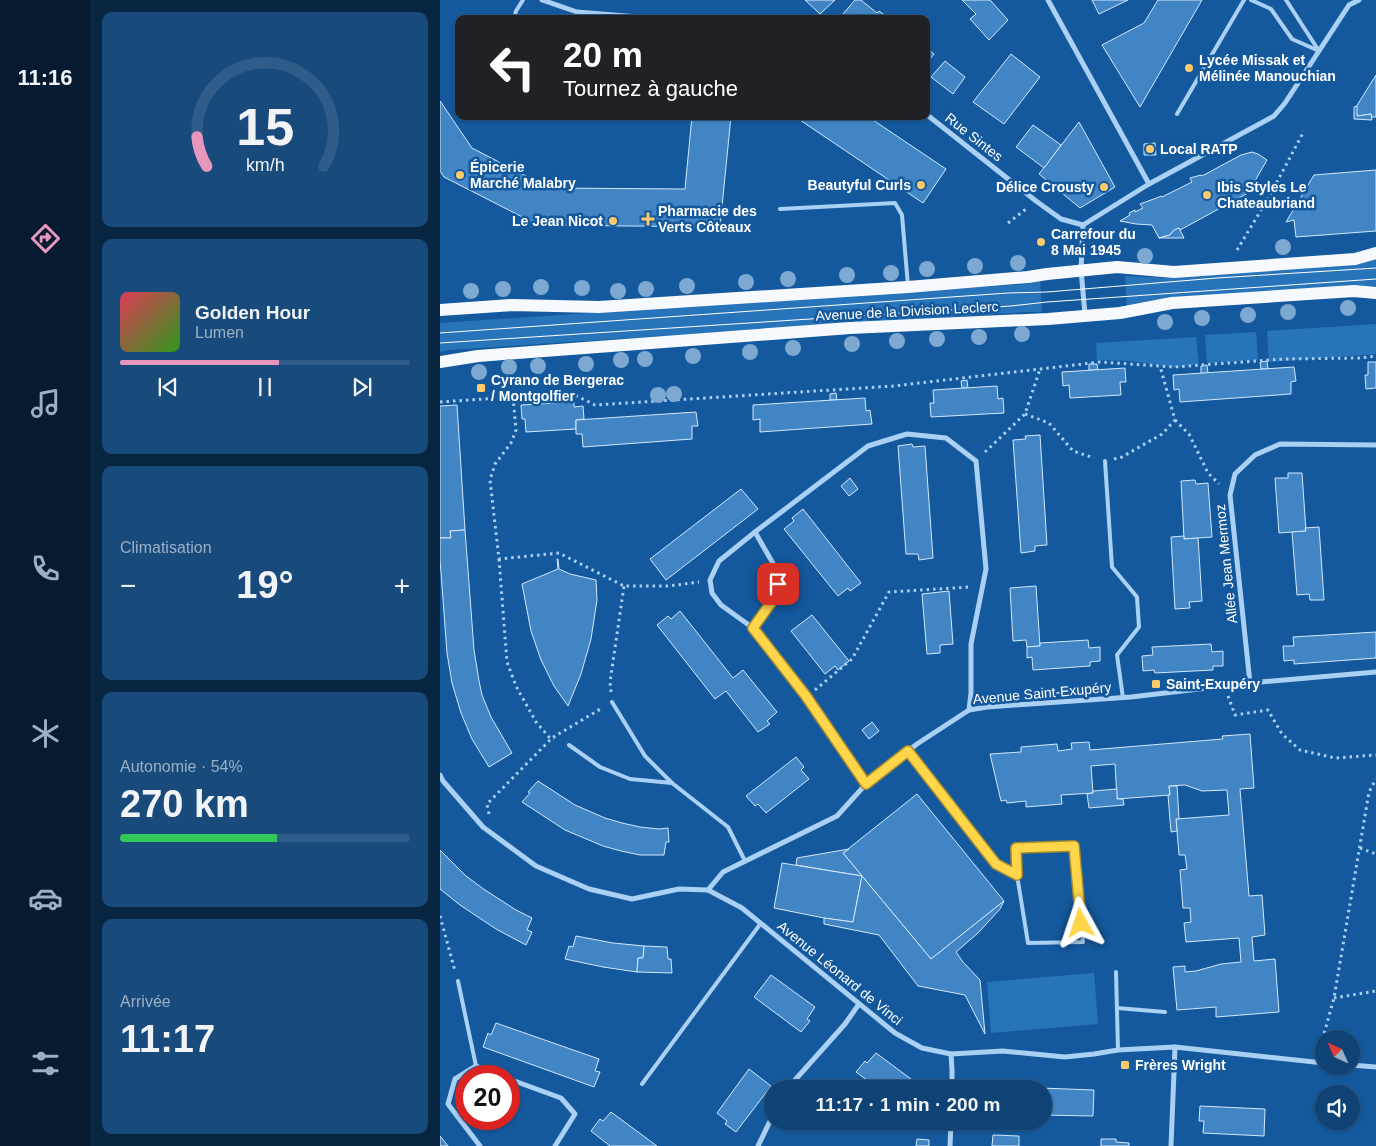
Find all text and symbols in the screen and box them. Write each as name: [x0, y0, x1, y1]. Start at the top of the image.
icon: left: [480, 35, 545, 100]
text: 20 m: [563, 35, 643, 74]
place label: Lycée Missak et Mélinée Manouchian: [1199, 52, 1336, 84]
marker: Lycée Missak et Mélinée Manouchian: [1183, 62, 1195, 74]
text: 11:16: [17, 65, 73, 90]
text: Tournez à gauche: [563, 76, 738, 101]
text: 15: [236, 98, 294, 156]
street label: Rue Sintes: [942, 110, 1006, 164]
place label: Local RATP: [1160, 141, 1238, 157]
marker: Local RATP: [1144, 143, 1156, 155]
text: km/h: [246, 155, 284, 175]
place label: Épicerie Marché Malabry: [470, 159, 576, 191]
marker: Épicerie Marché Malabry: [454, 169, 466, 181]
place label: Beautyful Curls: [808, 177, 911, 193]
marker: Beautyful Curls: [915, 179, 927, 191]
place label: Délice Crousty: [996, 179, 1094, 195]
place label: Ibis Styles Le Chateaubriand: [1217, 179, 1315, 211]
marker: Délice Crousty: [1098, 181, 1110, 193]
marker: Ibis Styles Le Chateaubriand: [1201, 189, 1213, 201]
place label: Pharmacie des Verts Côteaux: [658, 203, 757, 235]
place label: Le Jean Nicot: [512, 213, 603, 229]
marker: Pharmacie des Verts Côteaux: [642, 213, 654, 225]
marker: Le Jean Nicot: [607, 215, 619, 227]
icon: directions: [28, 221, 63, 256]
place label: Carrefour du 8 Mai 1945: [1051, 226, 1136, 258]
marker: Carrefour du 8 Mai 1945: [1035, 236, 1047, 248]
street label: Avenue de la Division Leclerc: [815, 298, 999, 324]
text: Golden Hour: [195, 302, 310, 323]
text: Lumen: [195, 324, 244, 341]
place label: Cyrano de Bergerac / Montgolfier: [491, 372, 624, 404]
icon: previous: [154, 373, 182, 401]
icon: pause: [251, 373, 279, 401]
icon: next: [348, 373, 376, 401]
marker: Cyrano de Bergerac / Montgolfier: [475, 382, 487, 394]
icon: music: [28, 386, 63, 421]
street label: Allée Jean Mermoz: [1212, 504, 1240, 624]
text: Climatisation: [120, 539, 212, 556]
icon: phone: [28, 551, 63, 586]
pin: [757, 563, 799, 605]
text: 19°: [236, 564, 294, 606]
text: −: [120, 570, 136, 601]
text: +: [394, 570, 410, 601]
icon: arrive: [764, 570, 792, 598]
place label: Saint-Exupéry: [1166, 676, 1260, 692]
marker: Saint-Exupéry: [1150, 678, 1162, 690]
street label: Avenue Saint-Exupéry: [972, 679, 1112, 707]
icon: climate: [28, 716, 63, 751]
text: Autonomie · 54%: [120, 758, 243, 775]
text: 270 km: [120, 783, 249, 825]
icon: car: [28, 881, 63, 916]
position arrow: [1054, 896, 1106, 948]
street label: Avenue Léonard de Vinci: [774, 918, 906, 1028]
text: Arrivée: [120, 993, 171, 1010]
text: 11:17: [120, 1018, 215, 1060]
north arrow: [1315, 1030, 1360, 1075]
map controls: [1315, 1030, 1360, 1130]
icon: filters: [28, 1046, 63, 1081]
place label: Frères Wright: [1135, 1057, 1226, 1073]
marker: Frères Wright: [1119, 1059, 1131, 1071]
speed limit sign: 20: [455, 1065, 520, 1130]
button: sound: [1315, 1085, 1360, 1130]
text: 11:17 · 1 min · 200 m: [816, 1094, 1000, 1115]

